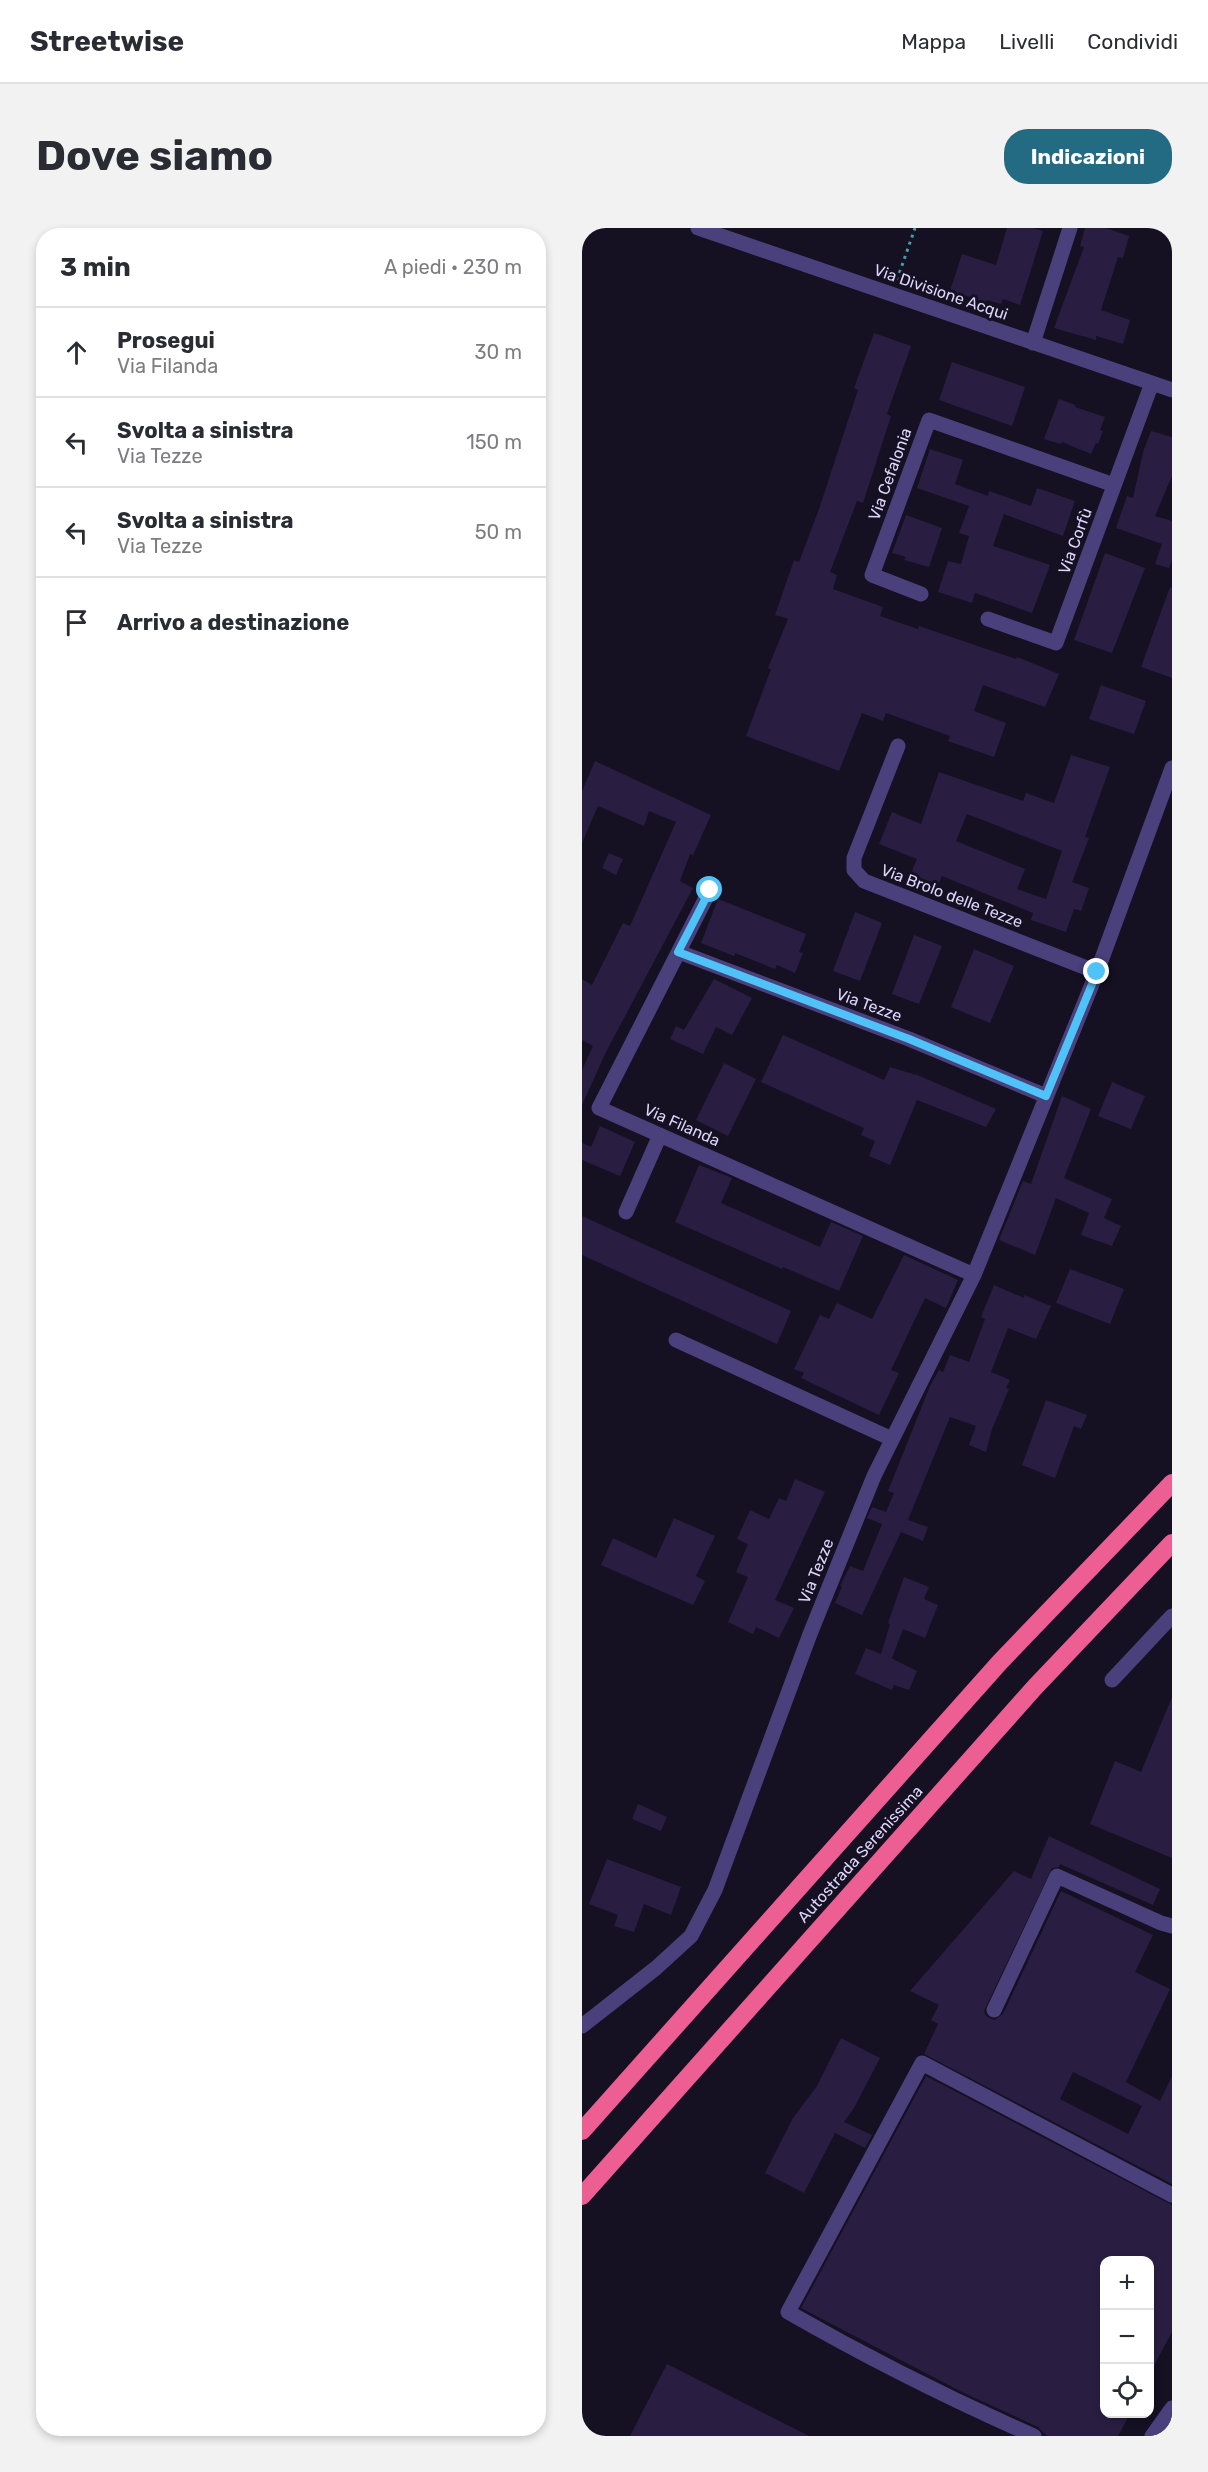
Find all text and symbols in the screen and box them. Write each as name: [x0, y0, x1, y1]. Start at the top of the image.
text: Streetwise: [30, 25, 184, 58]
text: Mappa: [901, 29, 966, 54]
text: Livelli: [999, 29, 1054, 54]
text: Condividi: [1087, 29, 1178, 54]
button: Indicazioni: [1004, 129, 1172, 184]
text: Dove siamo: [36, 131, 273, 181]
text: 3 min: [60, 252, 131, 283]
text: A piedi · 230 m: [384, 255, 522, 279]
street label: Via Divisione Acqui: [871, 260, 1011, 324]
text: Prosegui: [117, 327, 215, 354]
icon: ahead: [60, 336, 93, 369]
text: 30 m: [475, 340, 522, 364]
text: Via Filanda: [117, 354, 218, 378]
text: Svolta a sinistra: [117, 417, 294, 444]
street label: Via Cefalonia: [864, 425, 916, 523]
icon: left: [60, 426, 93, 459]
text: 150 m: [466, 430, 522, 454]
text: Via Tezze: [117, 444, 203, 468]
street label: Via Corfù: [1054, 505, 1096, 577]
text: Svolta a sinistra: [117, 507, 294, 534]
icon: left: [60, 516, 93, 549]
text: 50 m: [475, 520, 522, 544]
text: Via Tezze: [117, 534, 203, 558]
icon: arrive: [60, 606, 93, 639]
text: Arrivo a destinazione: [117, 609, 349, 636]
street label: Via Brolo delle Tezze: [878, 860, 1026, 932]
route start: [696, 876, 722, 902]
route end: [1083, 958, 1109, 984]
street label: Via Tezze: [834, 984, 904, 1026]
street label: Via Filanda: [641, 1100, 723, 1150]
street label: Via Tezze: [794, 1536, 838, 1606]
street label: Autostrada Serenissima: [793, 1782, 927, 1926]
map controls: [1100, 2256, 1154, 2418]
button: +: [1100, 2256, 1154, 2310]
button: −: [1100, 2310, 1154, 2364]
button: locate: [1100, 2364, 1154, 2418]

